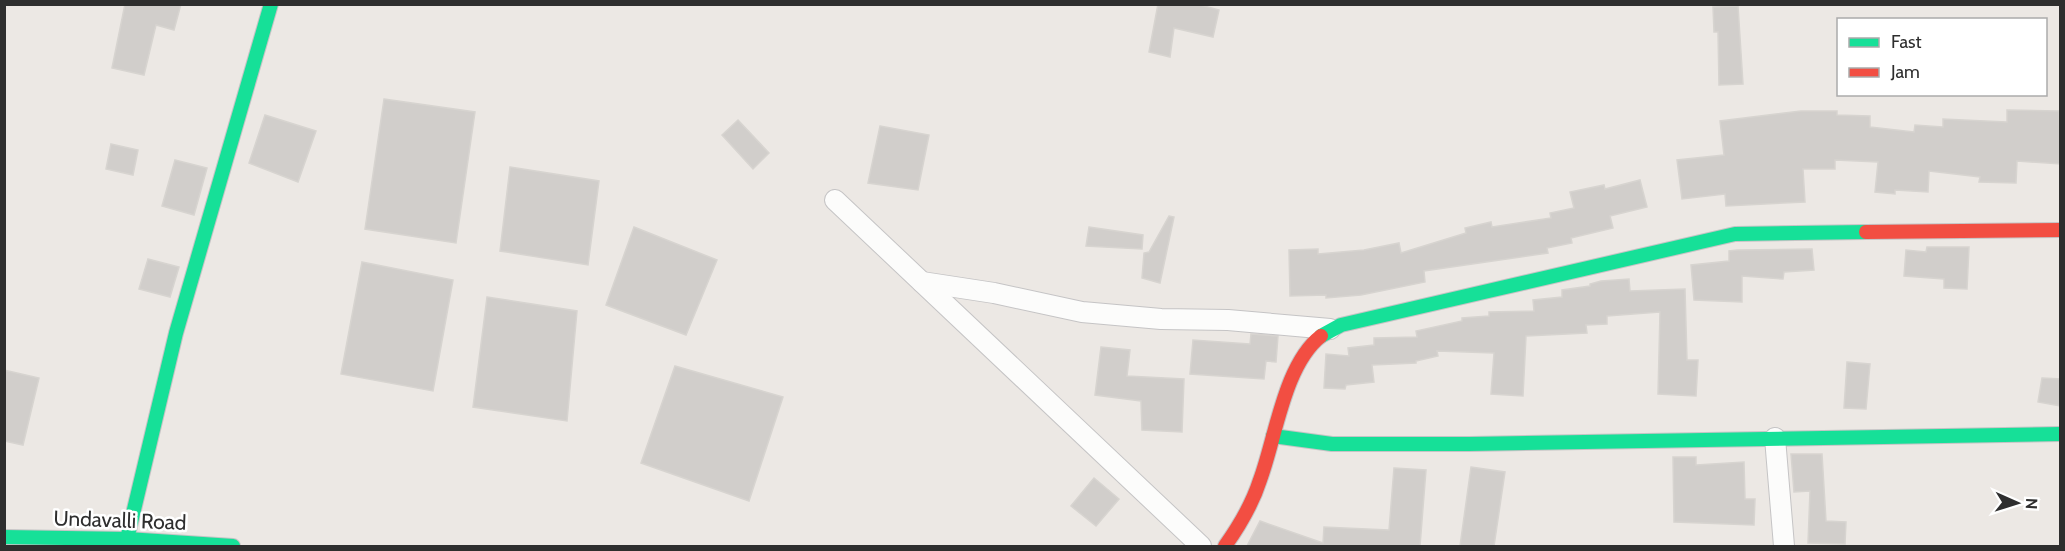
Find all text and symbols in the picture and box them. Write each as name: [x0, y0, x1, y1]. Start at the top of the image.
legend: [1837, 18, 2047, 96]
text: Fast: [1891, 31, 1922, 53]
text: Jam: [1890, 61, 1920, 83]
north arrow: [1987, 473, 2047, 533]
text: N: [2022, 498, 2041, 510]
street label: Undavalli Road: [53, 505, 187, 535]

